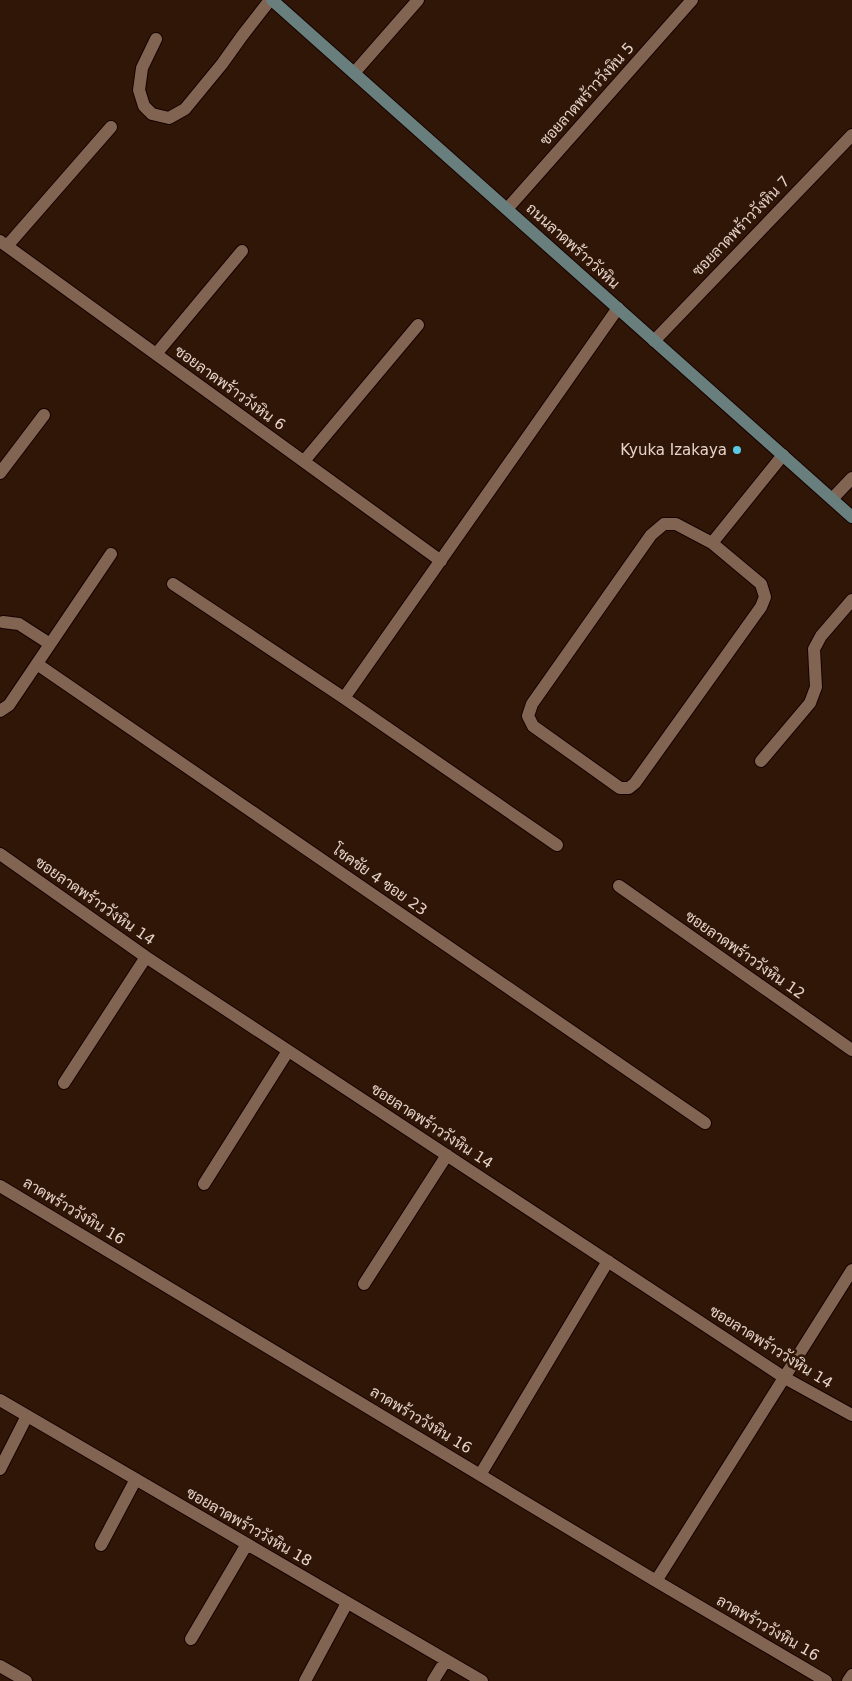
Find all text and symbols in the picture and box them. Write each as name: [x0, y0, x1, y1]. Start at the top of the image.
street label: ซอยลาดพร้าววังหิน 5: [535, 38, 638, 149]
street label: ซอยลาดพร้าววังหิน 7: [688, 171, 793, 280]
street label: ถนนลาดพร้าววังหิน: [523, 199, 624, 293]
street label: ซอยลาดพร้าววังหิน 6: [171, 341, 289, 434]
place label: Kyuka Izakaya: [620, 441, 727, 459]
marker: Kyuka Izakaya: [731, 444, 743, 456]
street label: โชคชัย 4 ซอย 23: [329, 839, 431, 919]
street label: ซอยลาดพร้าววังหิน 14: [32, 852, 159, 949]
street label: ซอยลาดพร้าววังหิน 12: [682, 906, 809, 1003]
street label: ซอยลาดพร้าววังหิน 14: [368, 1079, 497, 1172]
street label: ลาดพร้าววังหิน 16: [20, 1173, 129, 1248]
street label: ซอยลาดพร้าววังหิน 14: [706, 1301, 836, 1392]
street label: ลาดพร้าววังหิน 16: [367, 1382, 476, 1457]
street label: ซอยลาดพร้าววังหิน 18: [183, 1483, 315, 1570]
street label: ลาดพร้าววังหิน 16: [714, 1591, 823, 1665]

